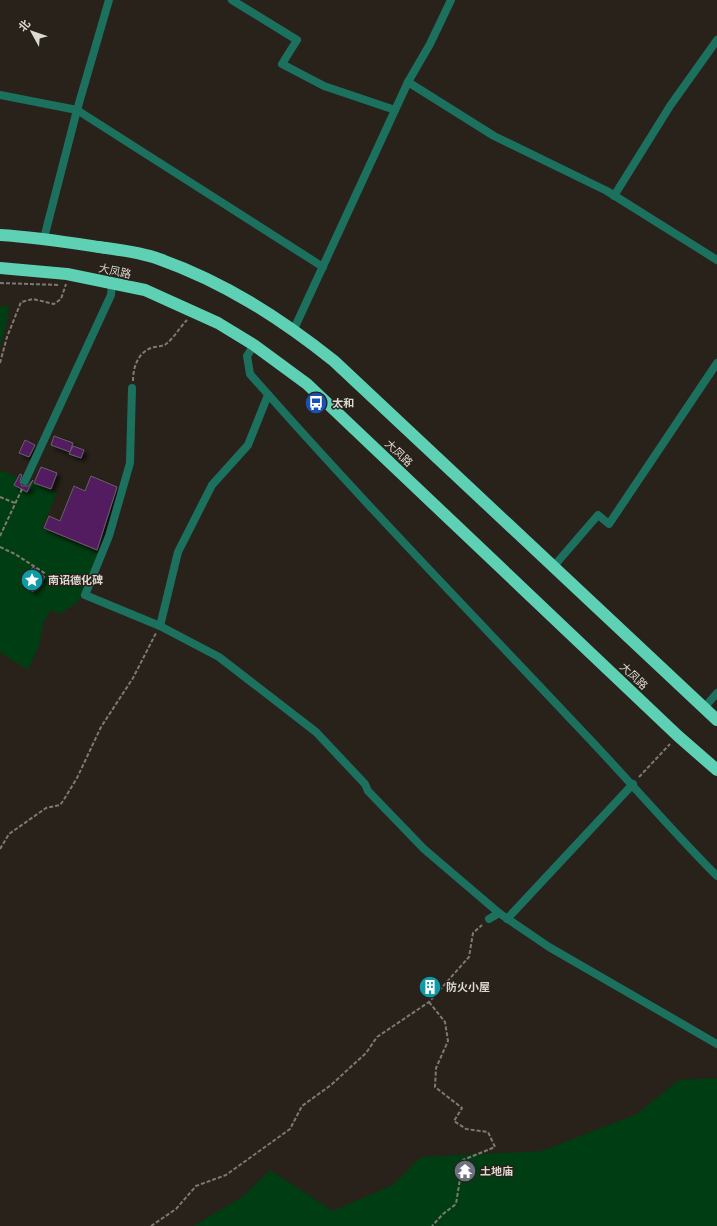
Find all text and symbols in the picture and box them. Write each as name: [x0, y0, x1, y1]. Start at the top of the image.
north arrow: [12, 12, 52, 52]
text: 北: [16, 18, 32, 34]
street label: 大凤路: [98, 262, 132, 280]
bus stop icon: 太和: [303, 390, 329, 416]
place label: 太和: [332, 397, 354, 409]
street label: 大凤路: [383, 437, 415, 469]
place icon: 南诏德化碑: [19, 567, 45, 593]
place label: 南诏德化碑: [48, 574, 103, 586]
street label: 大凤路: [618, 660, 650, 692]
building icon: 防火小屋: [417, 974, 443, 1000]
place label: 防火小屋: [446, 981, 490, 993]
temple icon: 土地庙: [452, 1158, 478, 1184]
place label: 土地庙: [480, 1165, 513, 1177]

